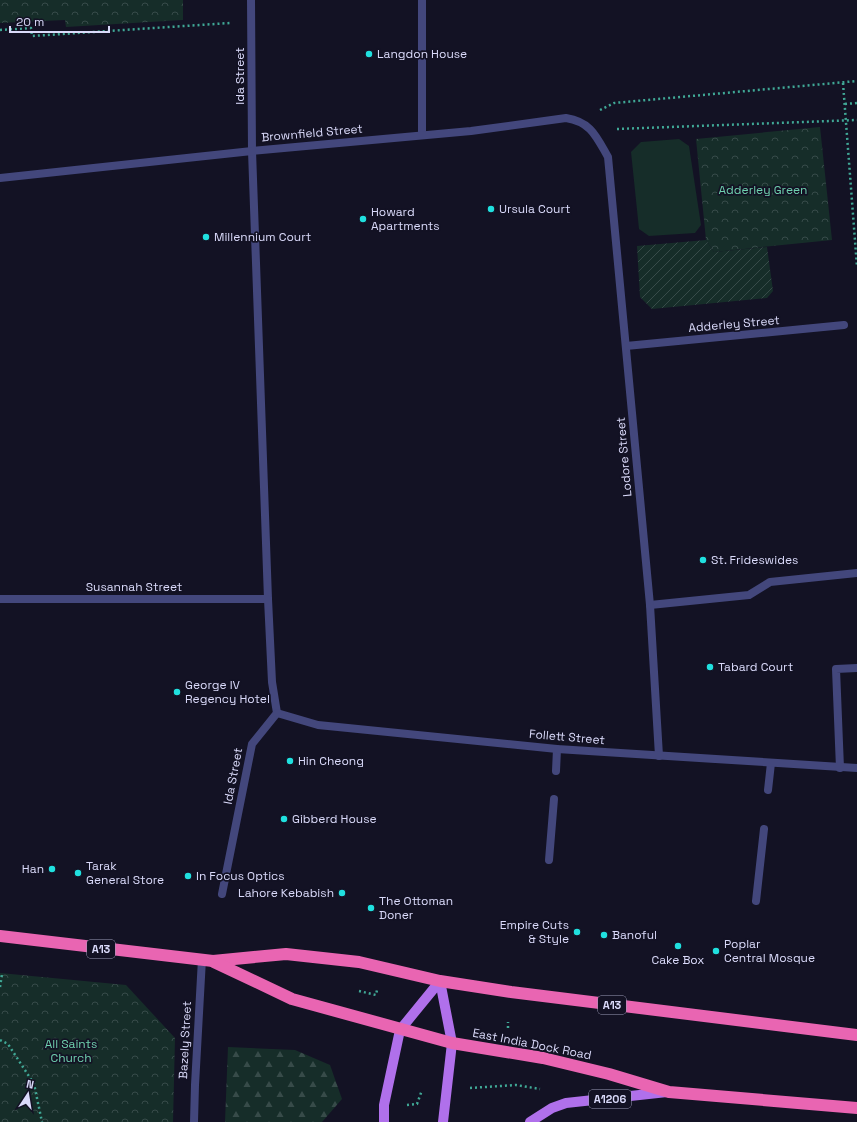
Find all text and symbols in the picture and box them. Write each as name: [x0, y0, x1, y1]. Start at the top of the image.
scale bar: [10, 8, 109, 34]
text: 20 m: [16, 14, 44, 30]
place label: Langdon House: [377, 46, 467, 62]
street label: Ida Street: [232, 47, 248, 105]
marker: Langdon House: [364, 49, 374, 59]
street label: Brownfield Street: [261, 121, 363, 145]
park label: Adderley Green: [719, 182, 807, 198]
place label: Ursula Court: [499, 201, 571, 217]
place label: Howard Apartments: [371, 204, 440, 234]
marker: Ursula Court: [486, 204, 496, 214]
marker: Howard Apartments: [358, 214, 368, 224]
place label: Millennium Court: [214, 229, 311, 245]
marker: Millennium Court: [201, 232, 211, 242]
street label: Adderley Street: [688, 312, 780, 336]
street label: Lodore Street: [613, 416, 635, 498]
place label: St. Frideswides: [711, 552, 798, 568]
marker: St. Frideswides: [698, 555, 708, 565]
street label: Susannah Street: [86, 579, 182, 595]
place label: Tabard Court: [718, 659, 793, 675]
marker: Tabard Court: [705, 662, 715, 672]
place label: George IV Regency Hotel: [185, 677, 270, 707]
marker: George IV Regency Hotel: [172, 687, 182, 697]
street label: Follett Street: [528, 726, 606, 748]
street label: Ida Street: [220, 746, 246, 806]
place label: Hin Cheong: [298, 753, 364, 769]
marker: Hin Cheong: [285, 756, 295, 766]
place label: Gibberd House: [292, 811, 377, 827]
marker: Gibberd House: [279, 814, 289, 824]
place label: Tarak General Store: [86, 858, 164, 888]
place label: Han: [22, 861, 44, 877]
marker: Han: [47, 864, 57, 874]
marker: Tarak General Store: [73, 868, 83, 878]
place label: In Focus Optics: [196, 868, 285, 884]
marker: In Focus Optics: [183, 871, 193, 881]
place label: Lahore Kebabish: [238, 885, 334, 901]
marker: Lahore Kebabish: [337, 888, 347, 898]
place label: The Ottoman Doner: [379, 893, 453, 923]
marker: The Ottoman Doner: [366, 903, 376, 913]
place label: Empire Cuts & Style: [500, 917, 569, 947]
marker: Empire Cuts & Style: [572, 927, 582, 937]
place label: Banoful: [612, 927, 657, 943]
marker: Banoful: [599, 930, 609, 940]
place label: Poplar Central Mosque: [724, 936, 815, 966]
road number: A13: [87, 940, 115, 958]
marker: Cake Box: [673, 941, 683, 951]
marker: Poplar Central Mosque: [711, 946, 721, 956]
place label: Cake Box: [651, 952, 705, 968]
road number: A13: [598, 996, 626, 1014]
street label: Bazely Street: [175, 1001, 195, 1079]
street label: East India Dock Road: [471, 1025, 593, 1063]
park label: All Saints Church: [45, 1036, 97, 1066]
north arrow: [8, 1074, 48, 1114]
text: N: [25, 1077, 35, 1092]
road number: A1206: [589, 1090, 631, 1108]

